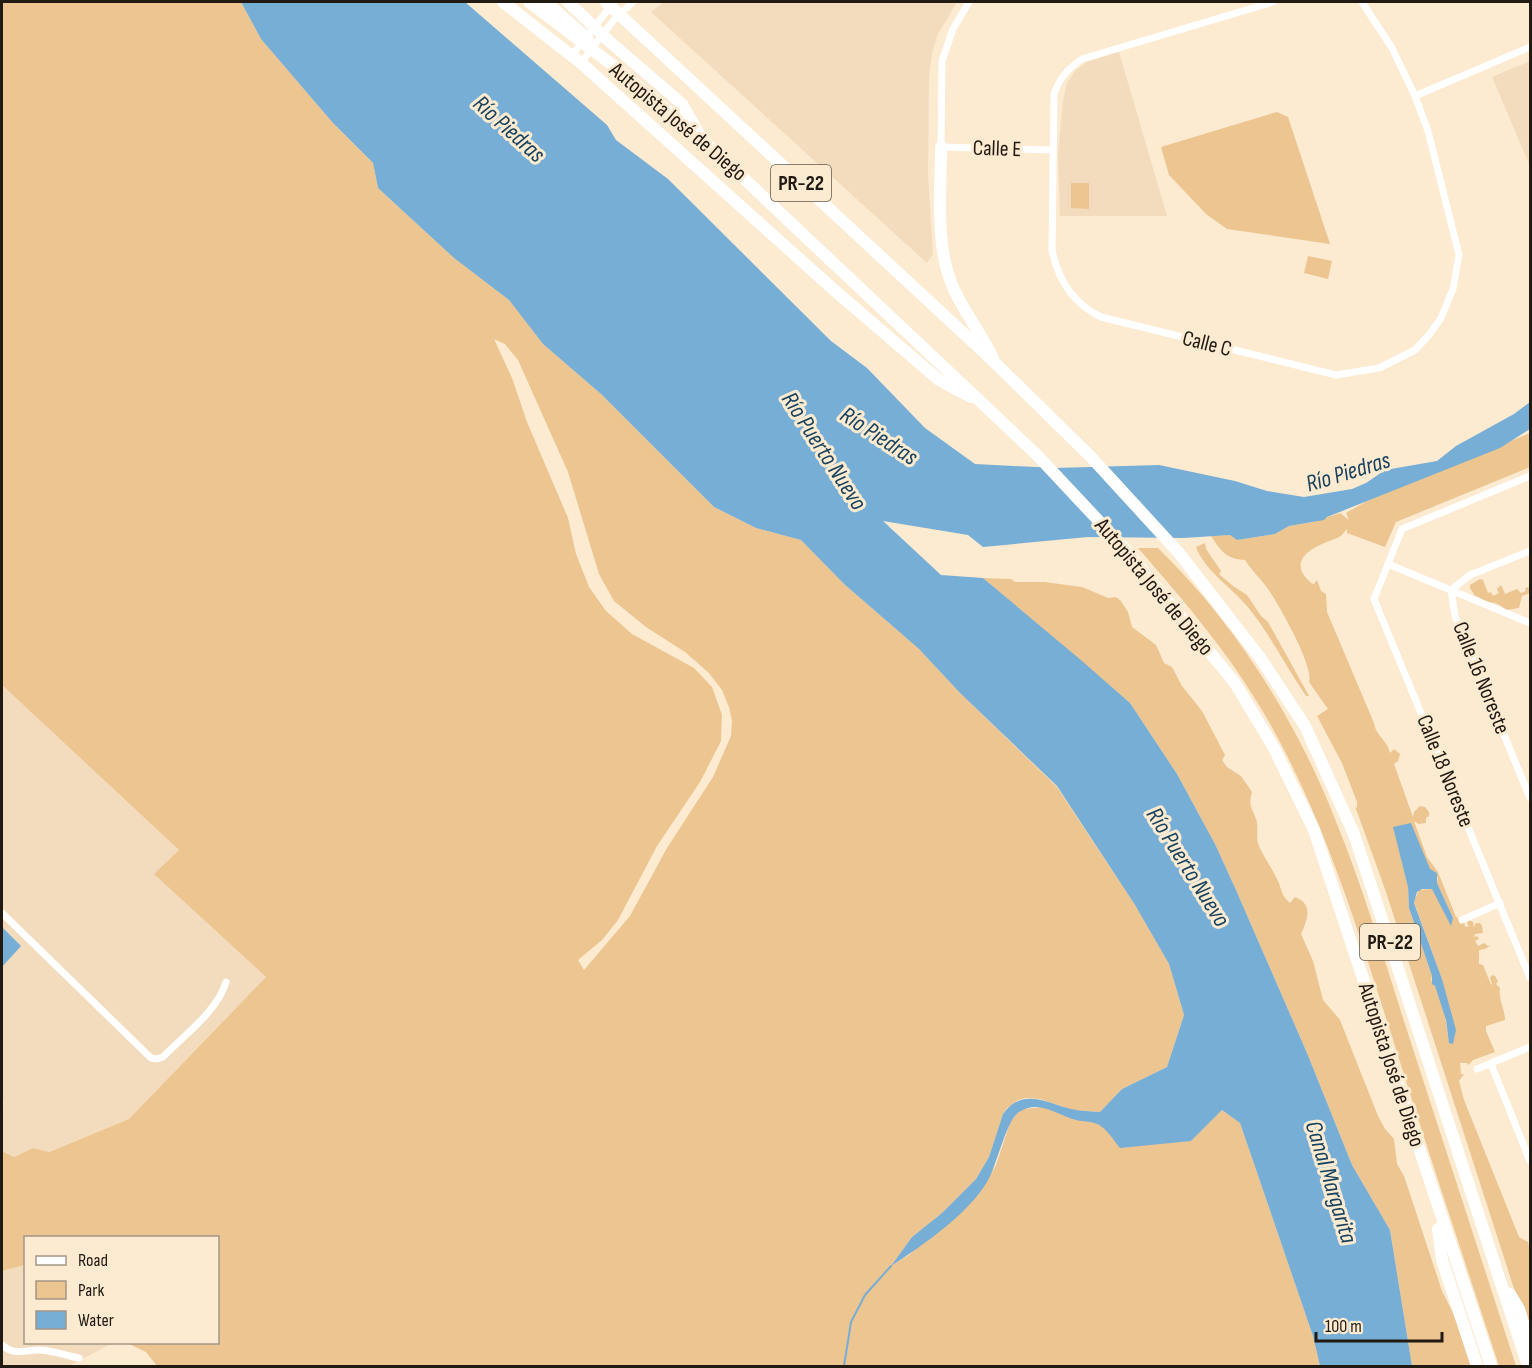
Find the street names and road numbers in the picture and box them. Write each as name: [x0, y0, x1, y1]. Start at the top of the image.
street label: Autopista José de Diego: [603, 56, 752, 187]
street label: Calle E: [972, 135, 1022, 163]
road number: PR-22: [771, 165, 831, 201]
street label: Calle C: [1179, 325, 1235, 363]
street label: Autopista José de Diego: [1088, 512, 1219, 661]
street label: Calle 16 Noreste: [1446, 618, 1516, 738]
street label: Calle 18 Noreste: [1410, 711, 1480, 831]
road number: PR-22: [1360, 924, 1420, 960]
street label: Autopista José de Diego: [1351, 979, 1430, 1150]

